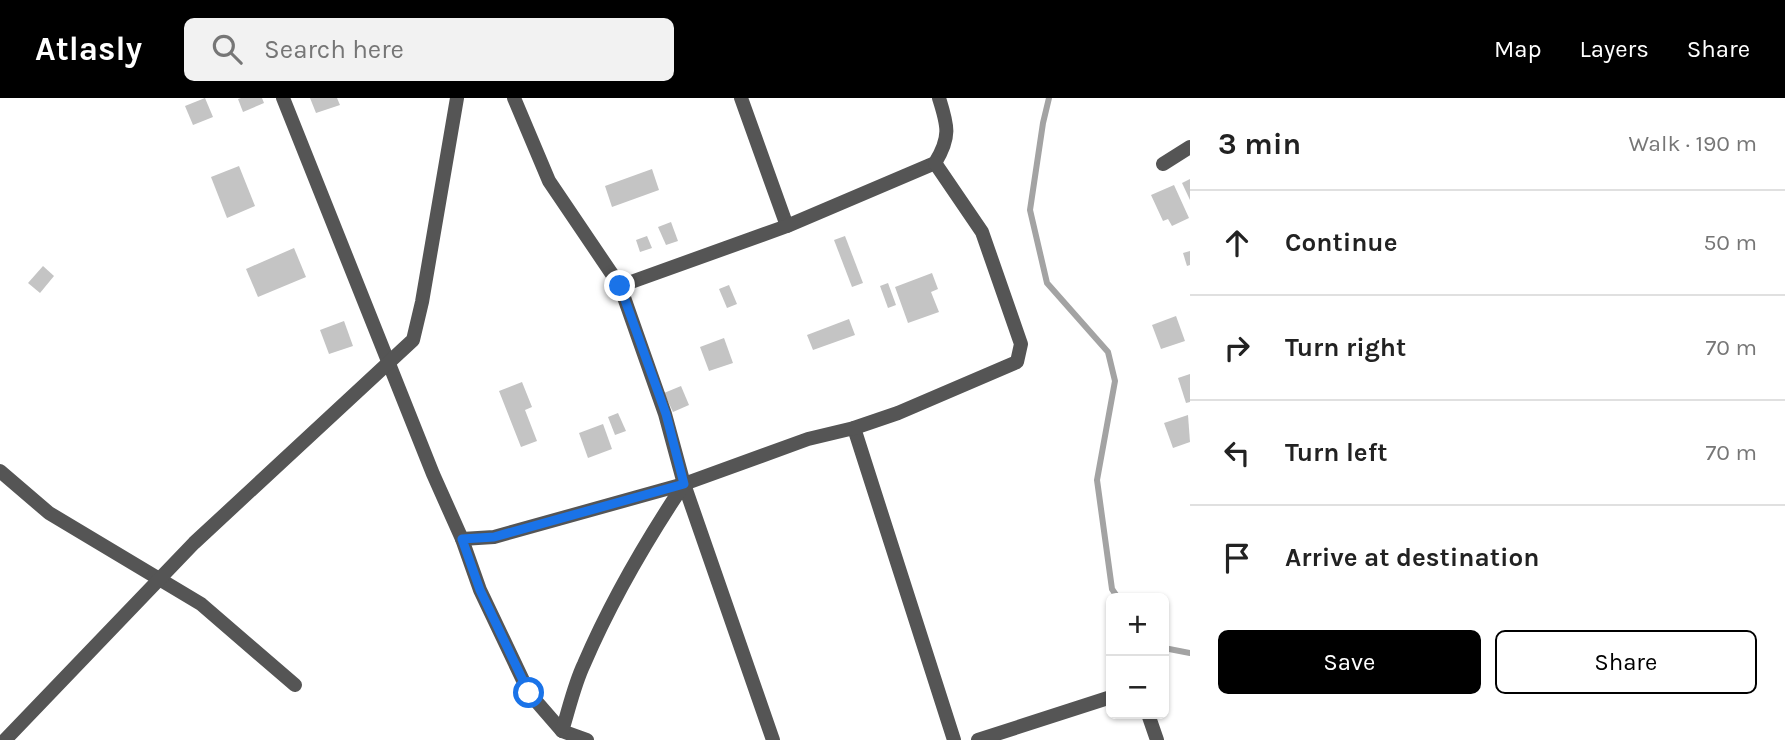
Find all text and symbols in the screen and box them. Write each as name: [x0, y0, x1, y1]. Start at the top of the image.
search box: [184, 18, 674, 81]
text: Atlasly: [35, 30, 142, 68]
icon: search: [208, 30, 246, 68]
text: Search here: [264, 34, 404, 65]
text: Map: [1494, 35, 1542, 63]
text: Layers: [1580, 35, 1649, 63]
text: Share: [1687, 35, 1750, 63]
text: 3 min: [1218, 126, 1301, 162]
text: Walk · 190 m: [1629, 130, 1757, 157]
icon: ahead: [1218, 224, 1256, 262]
text: Continue: [1285, 227, 1397, 258]
text: 50 m: [1703, 229, 1757, 256]
route end: [604, 270, 635, 301]
icon: right: [1218, 329, 1256, 367]
text: Turn right: [1285, 332, 1406, 363]
text: 70 m: [1706, 334, 1757, 361]
icon: left: [1218, 434, 1256, 472]
text: Turn left: [1285, 437, 1387, 468]
text: 70 m: [1706, 439, 1757, 466]
icon: arrive: [1218, 539, 1256, 577]
text: Arrive at destination: [1285, 542, 1539, 573]
map controls: [1106, 593, 1169, 719]
button: +: [1106, 593, 1169, 656]
button: Save: [1218, 630, 1481, 694]
button: Share: [1495, 630, 1757, 694]
button: −: [1106, 656, 1169, 719]
route start: [513, 677, 544, 708]

